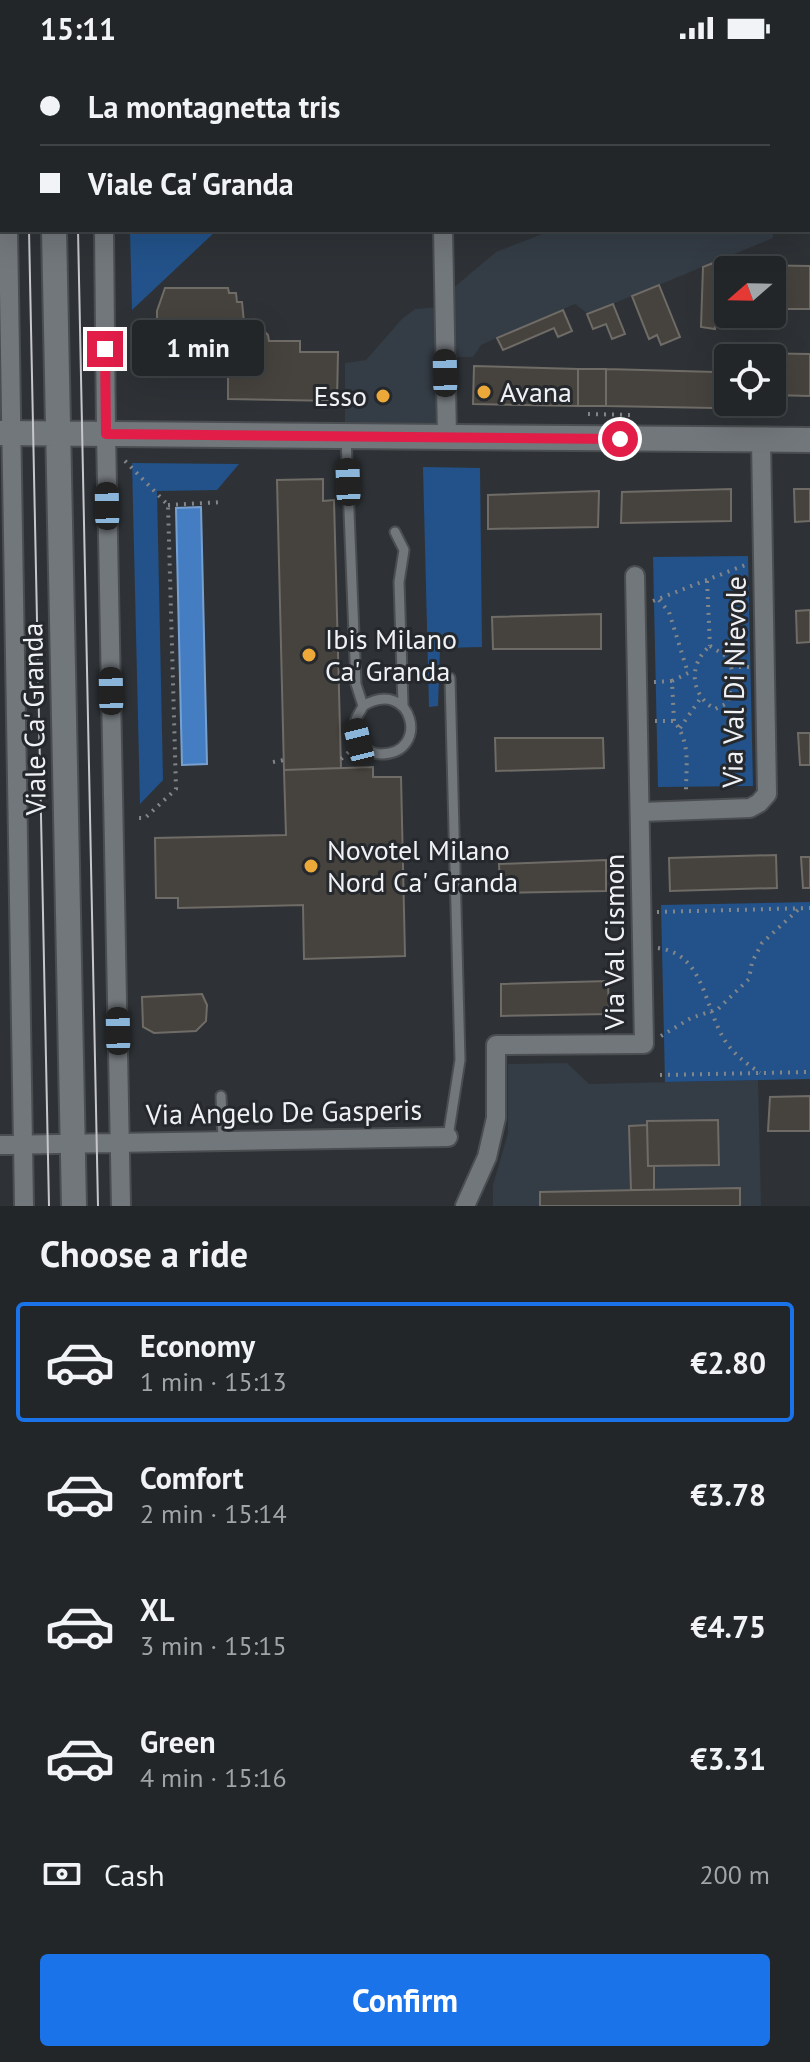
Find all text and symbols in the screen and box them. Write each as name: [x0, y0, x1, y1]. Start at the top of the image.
text: 15:11: [40, 9, 116, 48]
text: La montagnetta tris: [88, 87, 340, 126]
text: Viale Ca' Granda: [88, 164, 294, 203]
north arrow: [714, 256, 786, 328]
map controls: [714, 256, 786, 416]
callout: 1 min: [133, 321, 265, 377]
route end: [87, 331, 123, 367]
text: 1 min: [166, 331, 230, 364]
button: locate: [714, 344, 786, 416]
car: [433, 349, 457, 397]
place label: Avana: [500, 373, 572, 410]
place label: Esso: [313, 377, 367, 414]
marker: Avana: [475, 383, 493, 401]
marker: Esso: [374, 387, 392, 405]
route start: [602, 421, 638, 457]
car: [335, 458, 361, 506]
car: [95, 482, 119, 530]
street label: Via Val Di Nievole: [713, 576, 754, 789]
place label: Ibis Milano Ca' Granda: [325, 620, 457, 689]
street label: Viale Ca' Granda: [13, 622, 54, 817]
marker: Ibis Milano Ca' Granda: [300, 646, 318, 664]
car: [99, 667, 123, 715]
car: [342, 716, 376, 768]
place label: Novotel Milano Nord Ca' Granda: [327, 831, 518, 900]
street label: Via Val Cismon: [595, 854, 632, 1031]
marker: Novotel Milano Nord Ca' Granda: [302, 857, 320, 875]
car: [106, 1007, 130, 1055]
street label: Via Angelo De Gasperis: [144, 1091, 423, 1132]
text: Choose a ride: [40, 1230, 248, 1277]
icon: car: [44, 1326, 116, 1398]
text: Economy: [140, 1326, 255, 1365]
text: €2.80: [691, 1343, 766, 1382]
text: 1 min · 15:13: [140, 1365, 287, 1398]
icon: car: [44, 1458, 116, 1530]
text: Comfort: [140, 1458, 243, 1497]
text: €3.78: [691, 1475, 766, 1514]
text: 2 min · 15:14: [140, 1497, 287, 1530]
icon: car: [44, 1590, 116, 1662]
text: XL: [140, 1590, 174, 1629]
text: €4.75: [691, 1607, 766, 1646]
text: 3 min · 15:15: [140, 1629, 287, 1662]
icon: car: [44, 1722, 116, 1794]
text: Green: [140, 1722, 215, 1761]
text: €3.31: [691, 1739, 766, 1778]
text: 4 min · 15:16: [140, 1761, 287, 1794]
icon: cash: [40, 1852, 84, 1896]
text: Cash: [104, 1855, 165, 1894]
text: 200 m: [699, 1858, 770, 1891]
button: Confirm: [40, 1954, 770, 2046]

